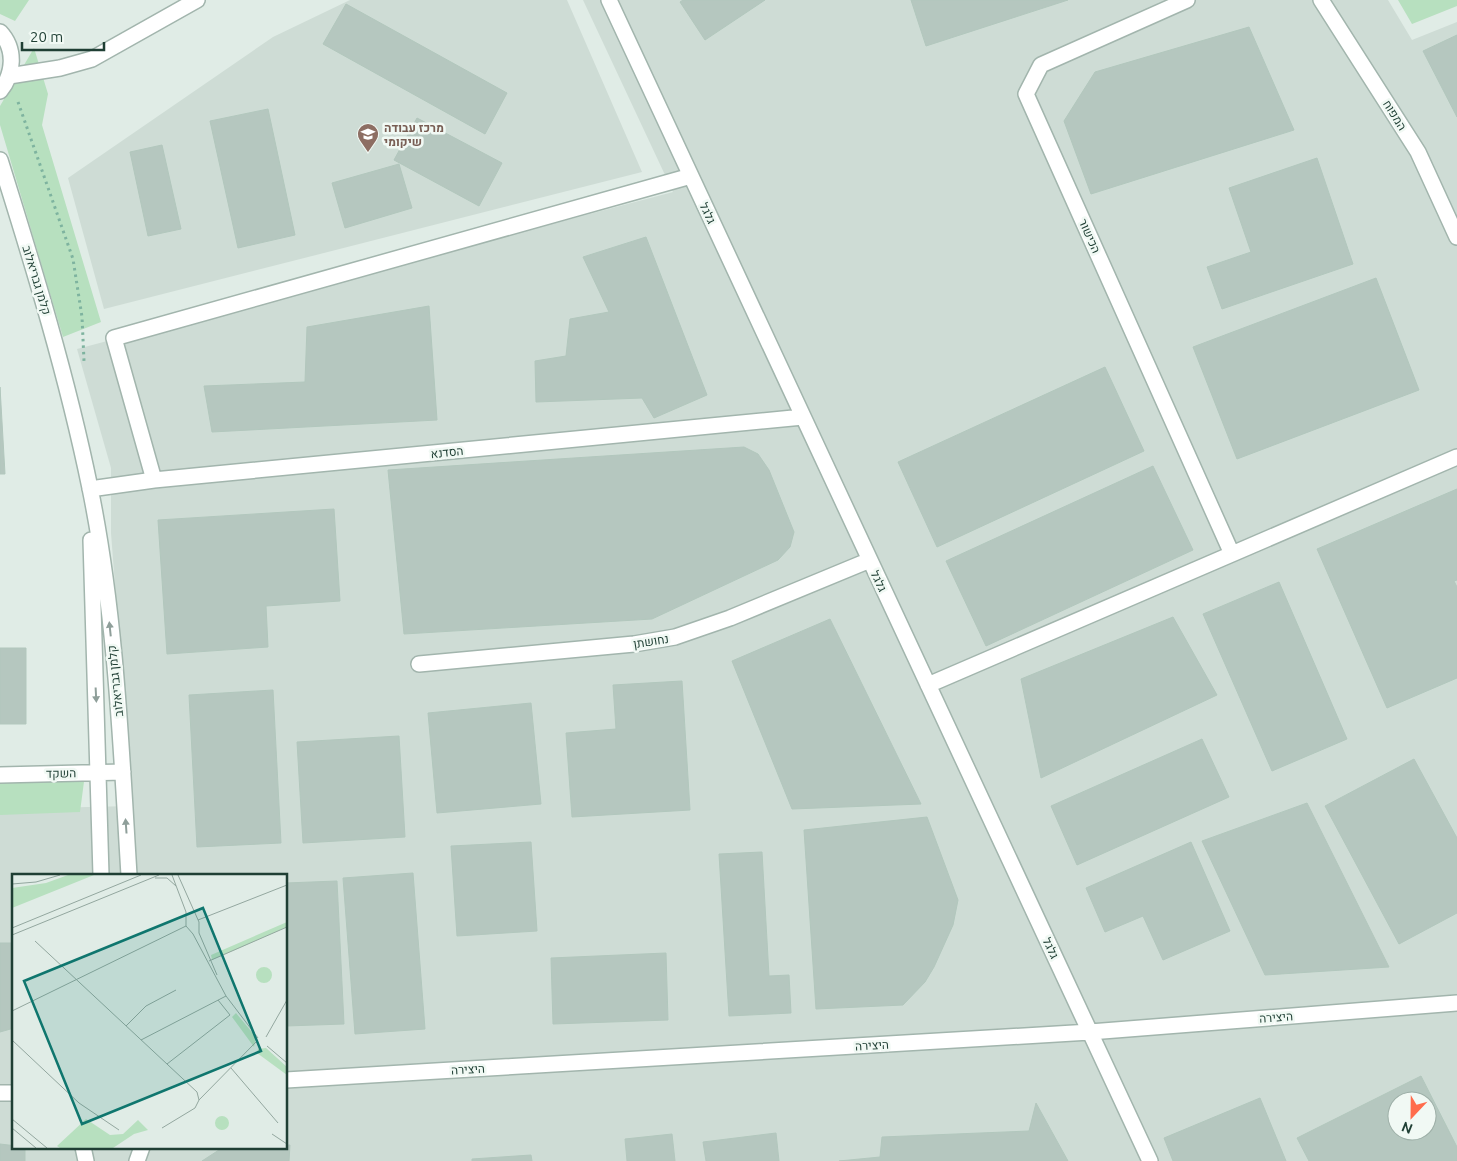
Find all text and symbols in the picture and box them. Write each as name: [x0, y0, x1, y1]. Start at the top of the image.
scale bar: [22, 20, 105, 52]
text: 20 m: [30, 28, 63, 45]
street label: המפוח: [1381, 98, 1409, 132]
place label: מרכז עבודה שיקומי: [384, 121, 444, 148]
school or university icon: מרכז עבודה שיקומי: [356, 122, 380, 153]
street label: גלגל: [698, 200, 719, 226]
street label: הכישור: [1077, 217, 1103, 255]
street label: קלמן גבריאלוב: [20, 244, 54, 316]
street label: הסדנא: [430, 444, 464, 460]
street label: גלגל: [869, 568, 890, 594]
one-way arrow: [106, 621, 114, 637]
street label: נחושתן: [632, 632, 670, 650]
street label: קלמן גבריאלוב: [105, 645, 125, 717]
one-way arrow: [93, 687, 101, 703]
street label: השקד: [46, 766, 76, 780]
one-way arrow: [122, 818, 130, 834]
inset map: [12, 874, 288, 1148]
street label: גלגל: [1041, 935, 1062, 961]
street label: היצירה: [1259, 1009, 1293, 1025]
street label: היצירה: [855, 1038, 889, 1052]
street label: היצירה: [451, 1062, 485, 1076]
north arrow: [1387, 1091, 1437, 1141]
text: N: [1399, 1119, 1415, 1137]

